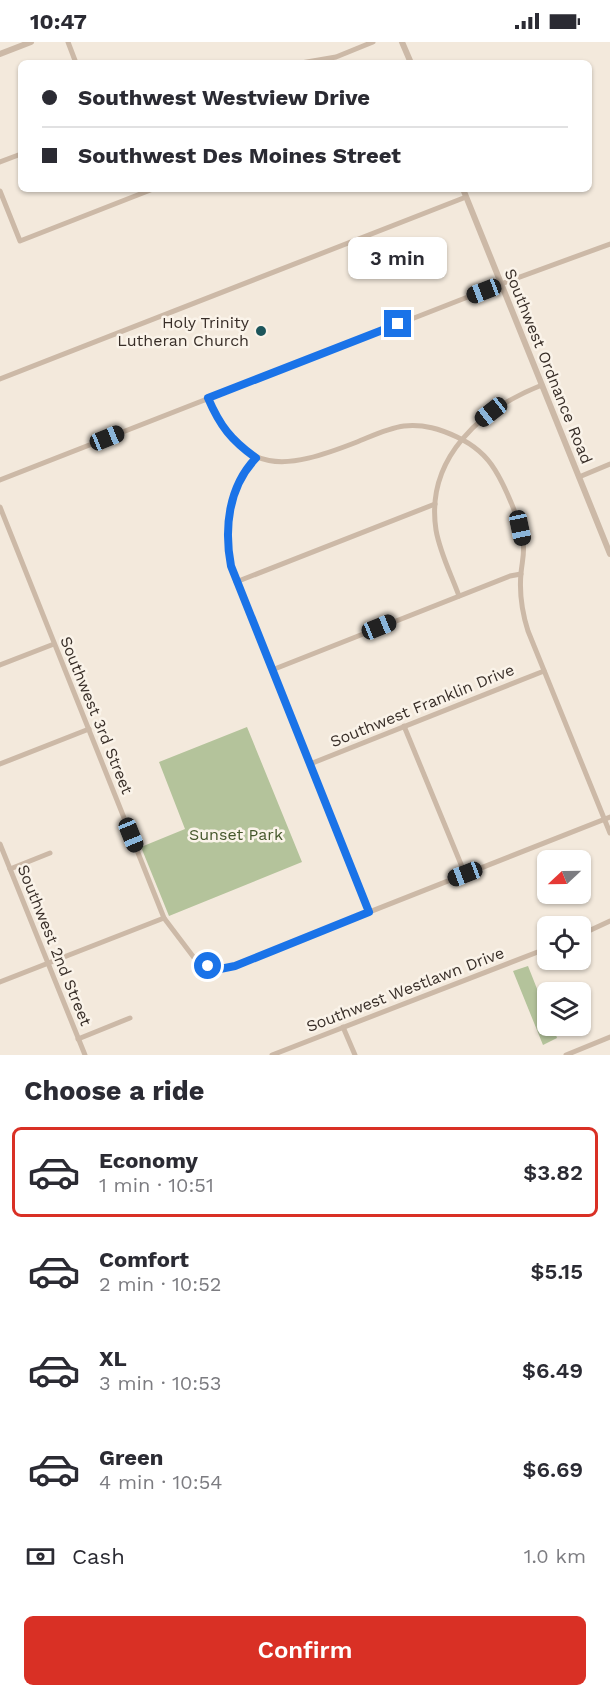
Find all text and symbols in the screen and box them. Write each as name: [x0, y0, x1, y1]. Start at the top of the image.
text: 10:47: [30, 9, 87, 34]
text: Southwest Westview Drive: [78, 85, 370, 110]
text: Southwest Des Moines Street: [78, 143, 401, 168]
callout: 3 min: [348, 237, 448, 279]
text: 3 min: [370, 246, 425, 270]
street label: Southwest Ordnance Road: [501, 266, 596, 467]
car: [464, 276, 504, 306]
route end: [384, 310, 411, 337]
place label: Holy Trinity Lutheran Church: [117, 313, 250, 350]
marker: Holy Trinity Lutheran Church: [254, 324, 268, 338]
car: [471, 394, 511, 430]
car: [87, 423, 127, 453]
car: [507, 509, 533, 547]
car: [359, 612, 399, 642]
street label: Southwest 3rd Street: [56, 634, 137, 797]
street label: Southwest Franklin Drive: [327, 660, 517, 751]
car: [116, 815, 146, 855]
park label: Sunset Park: [189, 825, 283, 844]
north arrow: [537, 850, 591, 904]
map controls: [537, 850, 591, 1036]
car: [445, 859, 485, 889]
street label: Southwest 2nd Street: [14, 862, 96, 1029]
button: locate: [537, 916, 591, 970]
street label: Southwest Westlawn Drive: [304, 943, 507, 1036]
route start: [194, 952, 221, 979]
button: layers: [537, 982, 591, 1036]
text: Choose a ride: [24, 1075, 204, 1107]
icon: car: [27, 1145, 81, 1199]
text: Economy: [99, 1148, 198, 1173]
text: $3.82: [523, 1160, 583, 1185]
text: 1 min · 10:51: [99, 1173, 214, 1197]
icon: car: [27, 1244, 81, 1298]
text: Comfort: [99, 1247, 189, 1272]
text: $5.15: [530, 1259, 583, 1284]
text: 2 min · 10:52: [99, 1272, 221, 1296]
icon: car: [27, 1343, 81, 1397]
text: XL: [99, 1346, 127, 1371]
text: $6.49: [522, 1358, 583, 1383]
text: 3 min · 10:53: [99, 1371, 221, 1395]
icon: car: [27, 1442, 81, 1496]
text: Green: [99, 1445, 163, 1470]
text: $6.69: [523, 1457, 583, 1482]
text: 4 min · 10:54: [99, 1470, 223, 1494]
icon: cash: [24, 1540, 57, 1573]
text: Cash: [72, 1544, 125, 1569]
text: 1.0 km: [524, 1544, 586, 1568]
button: Confirm: [24, 1616, 586, 1685]

